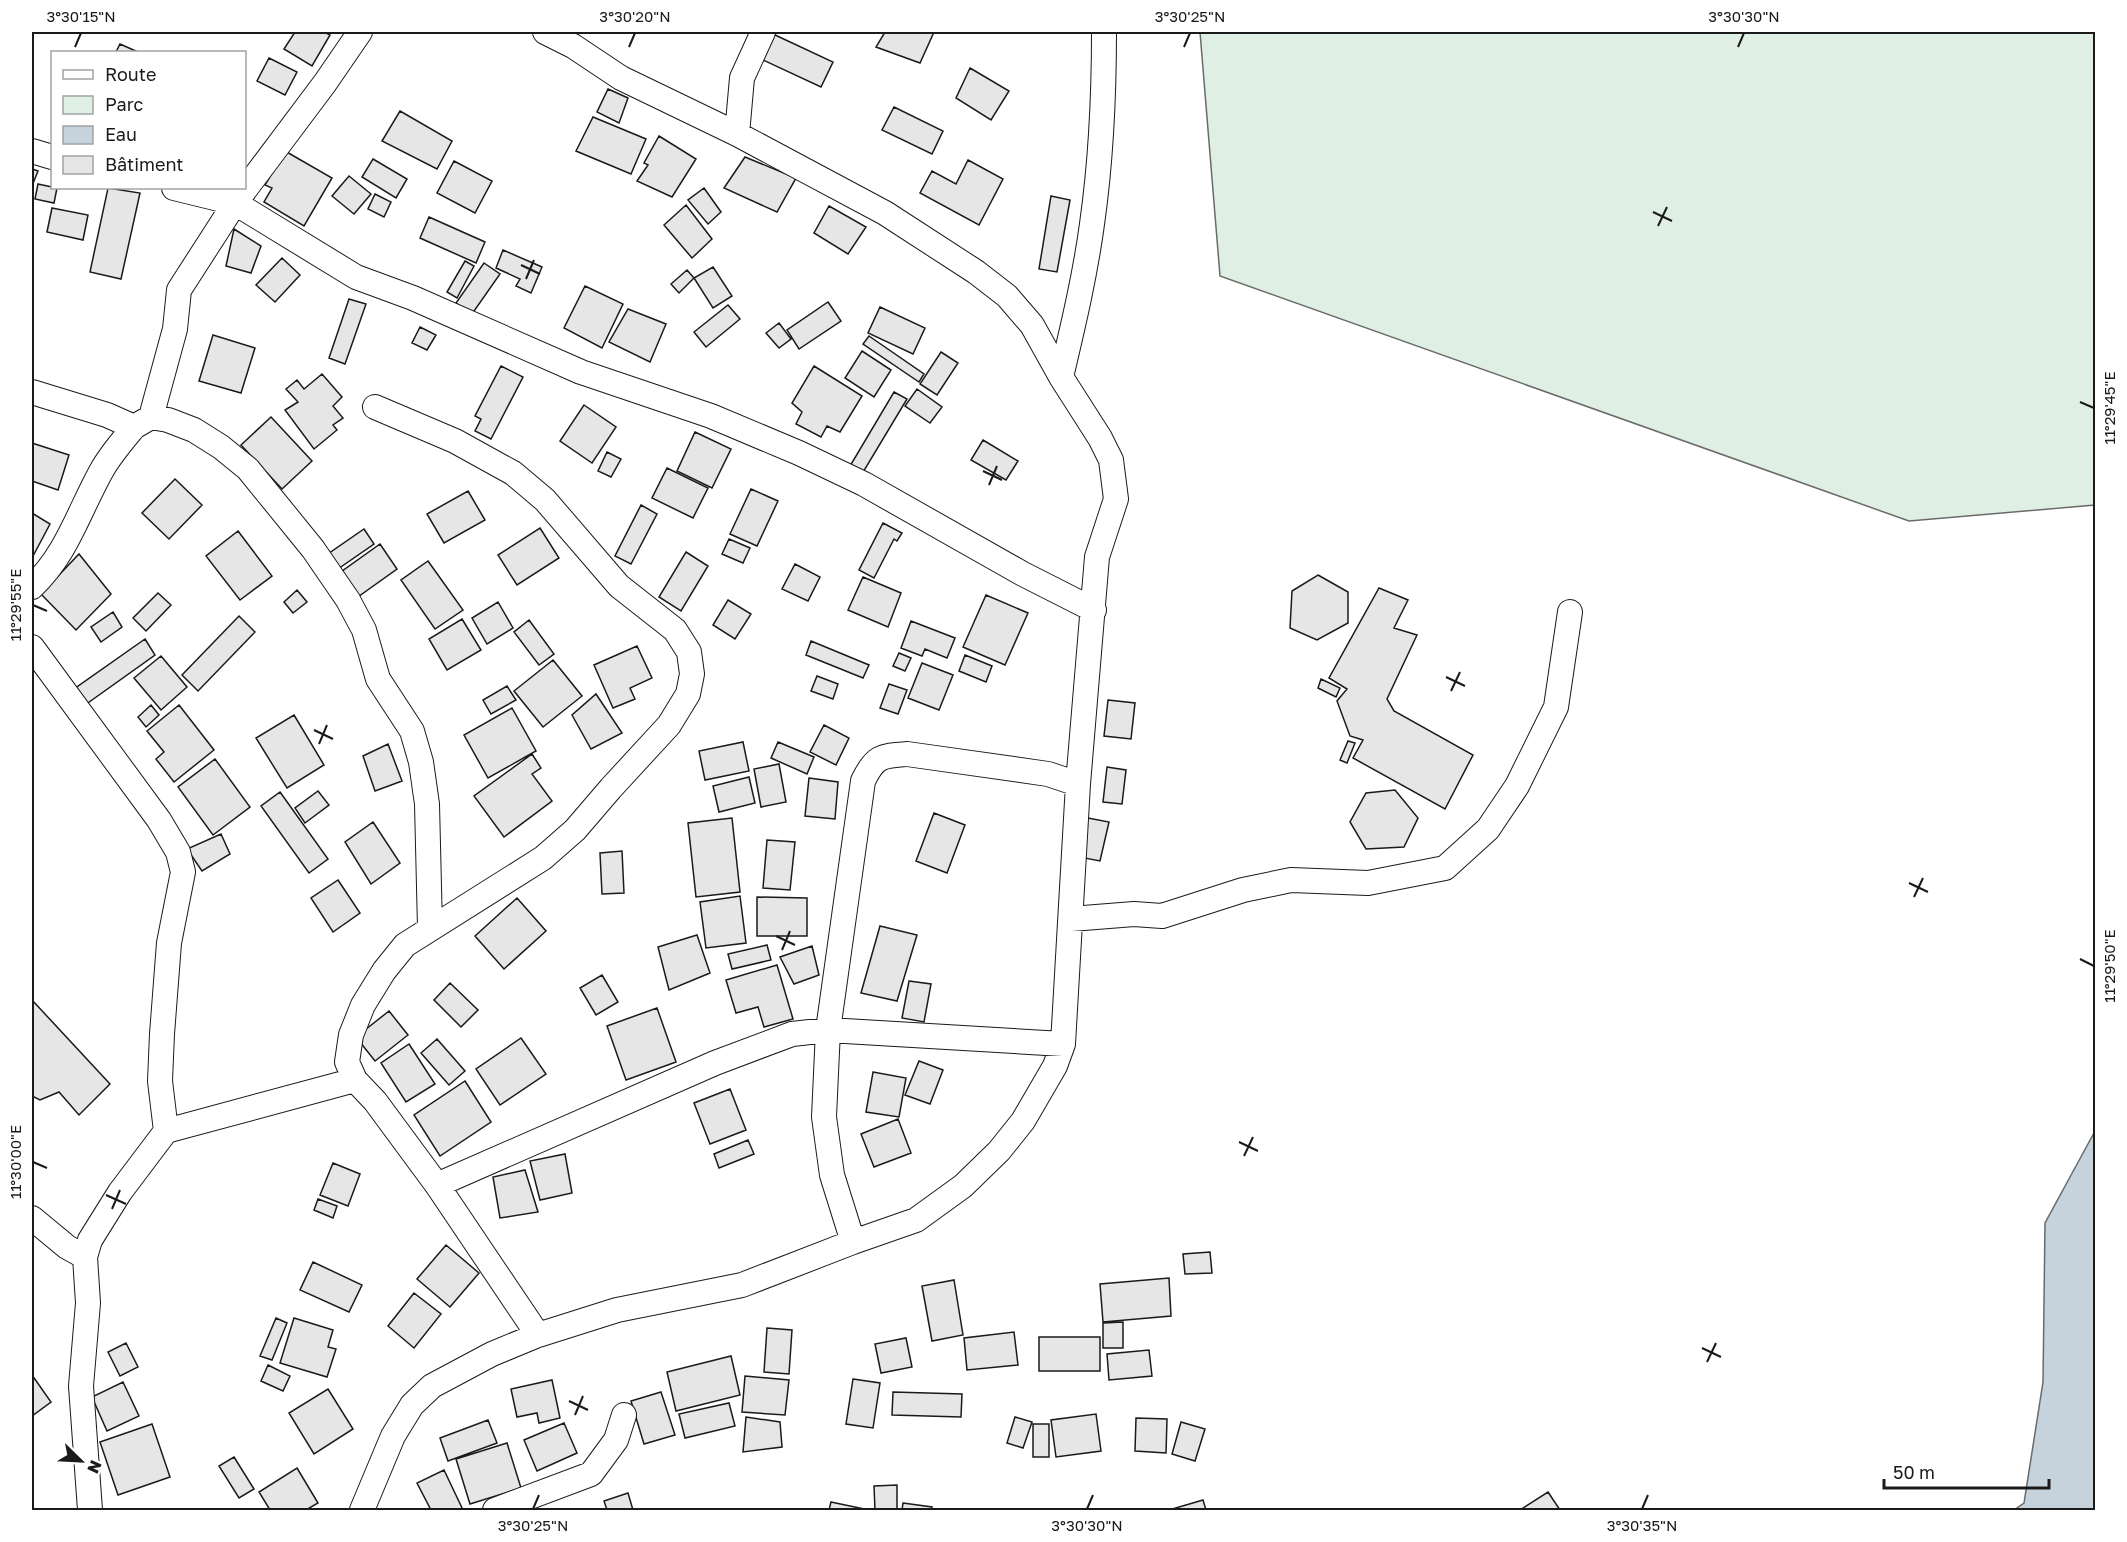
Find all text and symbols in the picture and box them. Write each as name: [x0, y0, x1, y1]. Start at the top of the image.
text: 3°30'15"N: [46, 7, 116, 25]
text: 3°30'20"N: [599, 7, 671, 25]
text: 3°30'25"N: [1155, 7, 1225, 25]
text: 3°30'30"N: [1708, 7, 1780, 25]
legend: [51, 51, 246, 189]
text: Route: [105, 63, 156, 85]
text: Parc: [105, 93, 144, 115]
text: Eau: [105, 123, 137, 145]
text: Bâtiment: [105, 153, 184, 175]
text: 11°29'45"E: [2100, 371, 2118, 445]
text: 11°29'55"E: [6, 569, 24, 641]
text: 11°29'50"E: [2100, 929, 2118, 1003]
text: 11°30'00"E: [6, 1125, 24, 1199]
north arrow: [51, 1431, 111, 1491]
scale bar: [1884, 1452, 2049, 1490]
text: N: [83, 1457, 106, 1477]
text: 50 m: [1893, 1461, 1935, 1483]
text: 3°30'25"N: [498, 1516, 568, 1534]
text: 3°30'30"N: [1051, 1516, 1123, 1534]
text: 3°30'35"N: [1607, 1516, 1677, 1534]

